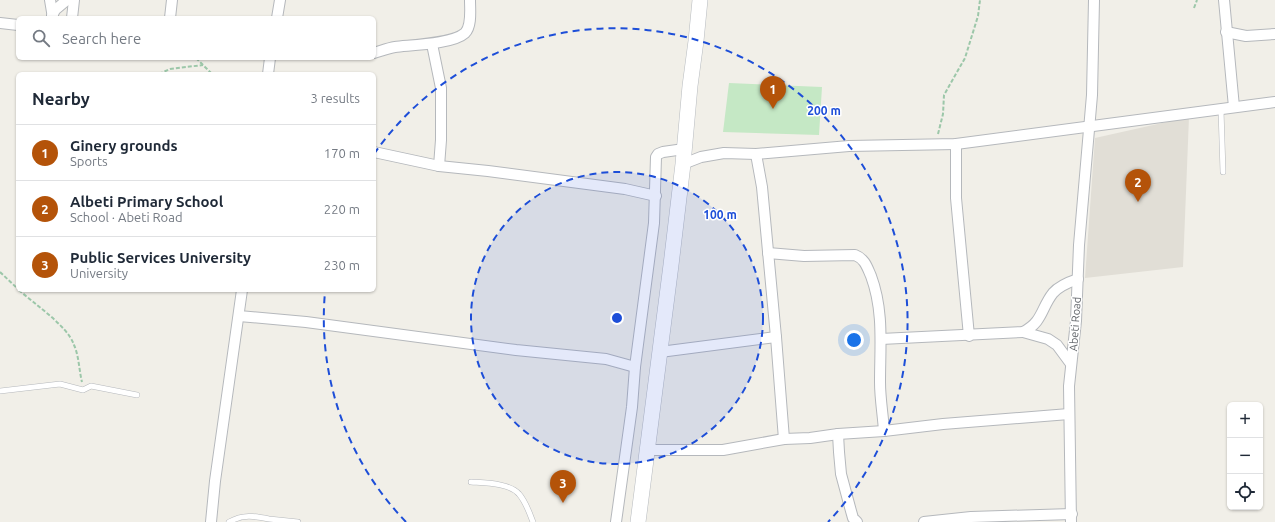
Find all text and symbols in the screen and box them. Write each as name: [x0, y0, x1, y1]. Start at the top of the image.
search box: [16, 16, 376, 60]
icon: search: [30, 27, 52, 49]
text: Search here: [62, 30, 141, 47]
pin: 1: [760, 76, 786, 109]
text: Nearby: [32, 89, 90, 108]
text: 3 results: [310, 91, 360, 105]
text: 200 m: [807, 104, 841, 117]
text: Ginery grounds: [70, 137, 178, 154]
text: 1: [41, 146, 49, 160]
text: 170 m: [324, 146, 360, 160]
text: Sports: [70, 154, 108, 168]
pin: 2: [1125, 169, 1151, 202]
text: Albeti Primary School: [70, 193, 223, 210]
text: 2: [41, 202, 49, 216]
text: 220 m: [324, 202, 360, 216]
text: 100 m: [703, 208, 737, 221]
text: School · Abeti Road: [70, 210, 183, 224]
text: Public Services University: [70, 249, 251, 266]
text: 3: [41, 258, 49, 272]
text: 230 m: [324, 258, 360, 272]
text: University: [70, 266, 128, 280]
street label: Abeti Road: [1067, 296, 1083, 352]
centre of rings: [610, 311, 624, 325]
your location: [844, 330, 864, 350]
map controls: [1227, 402, 1263, 510]
button: +: [1227, 402, 1263, 438]
button: −: [1227, 438, 1263, 474]
pin: 3: [550, 470, 576, 503]
button: locate: [1227, 474, 1263, 510]

